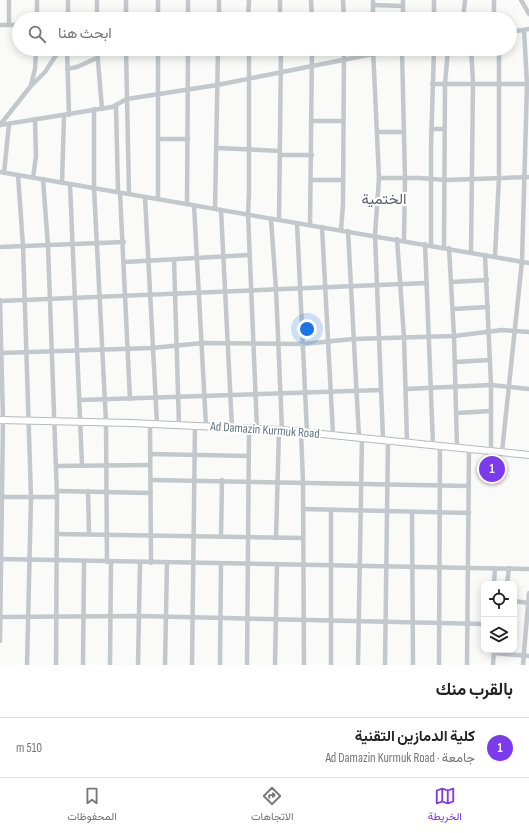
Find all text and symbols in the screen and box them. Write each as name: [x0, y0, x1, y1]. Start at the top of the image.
search box: [12, 12, 517, 56]
icon: search: [26, 23, 48, 45]
text: ابحث هنا: [58, 24, 112, 43]
district label: الختمية: [361, 190, 407, 209]
your location: [297, 319, 317, 339]
street label: Ad Damazin Kurmuk Road: [209, 418, 320, 442]
pin: 1: [479, 454, 505, 484]
map controls: [481, 581, 517, 653]
button: locate: [481, 581, 517, 617]
button: layers: [481, 617, 517, 653]
text: بالقرب منك: [436, 680, 513, 700]
text: كلية الدمازين التقنية: [355, 727, 475, 746]
text: 510 m: [16, 740, 42, 756]
text: 1: [497, 740, 503, 756]
text: جامعة · Ad Damazin Kurmuk Road: [325, 750, 475, 766]
tab: المحفوظات: [67, 785, 117, 826]
tab: الاتجاهات: [251, 785, 294, 826]
tab: الخريطة: [428, 785, 462, 826]

